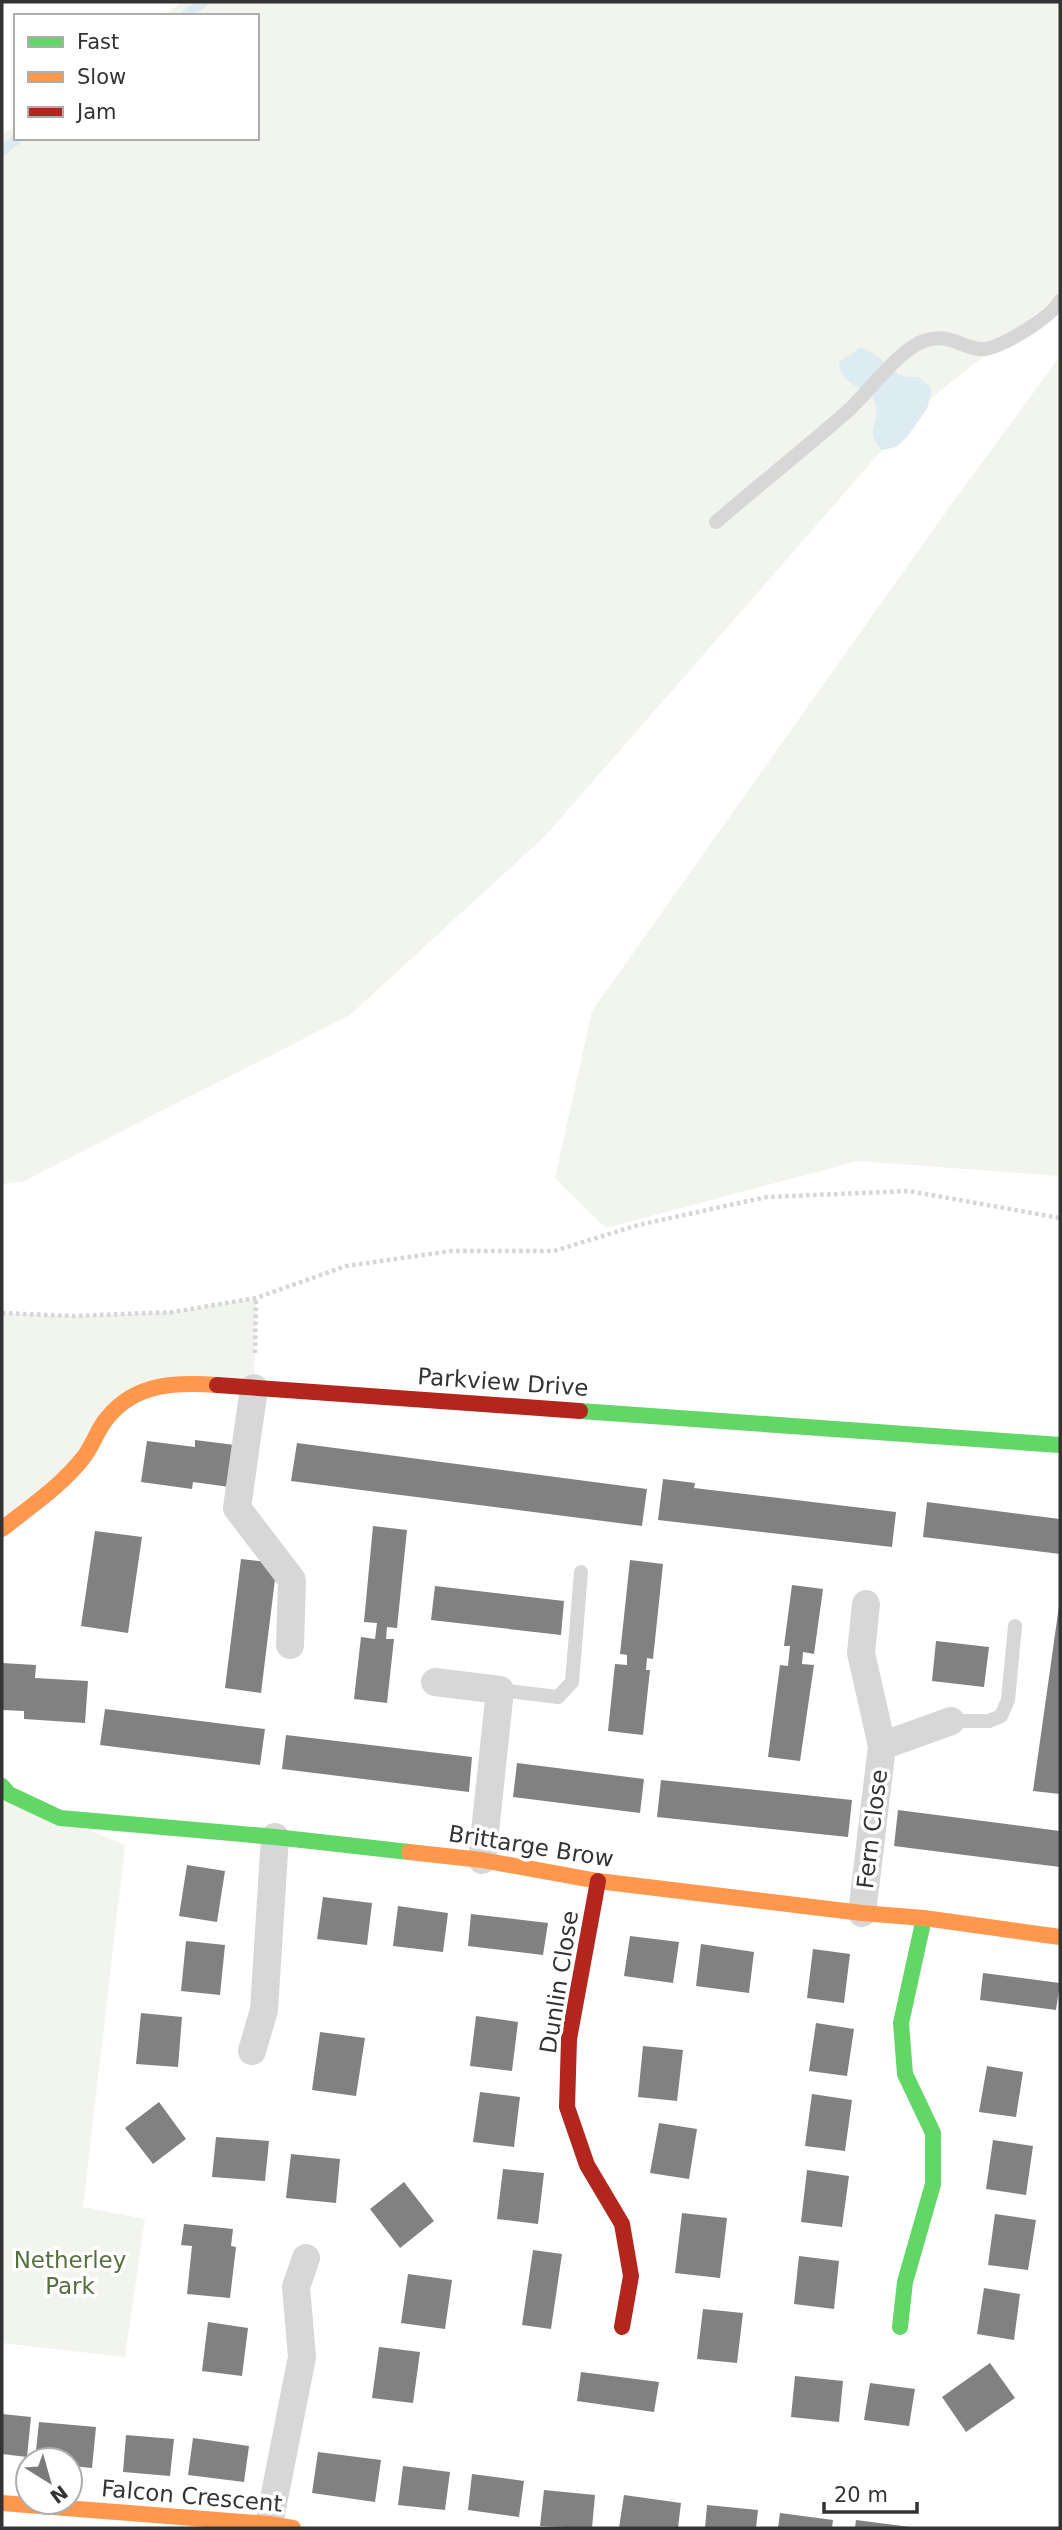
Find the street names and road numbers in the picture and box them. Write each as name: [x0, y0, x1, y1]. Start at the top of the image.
street label: Parkview Drive: [417, 1363, 589, 1401]
street label: Fern Close: [852, 1768, 892, 1890]
street label: Brittarge Brow: [447, 1820, 615, 1872]
street label: Dunlin Close: [535, 1909, 583, 2055]
street label: Falcon Crescent: [100, 2475, 284, 2517]

